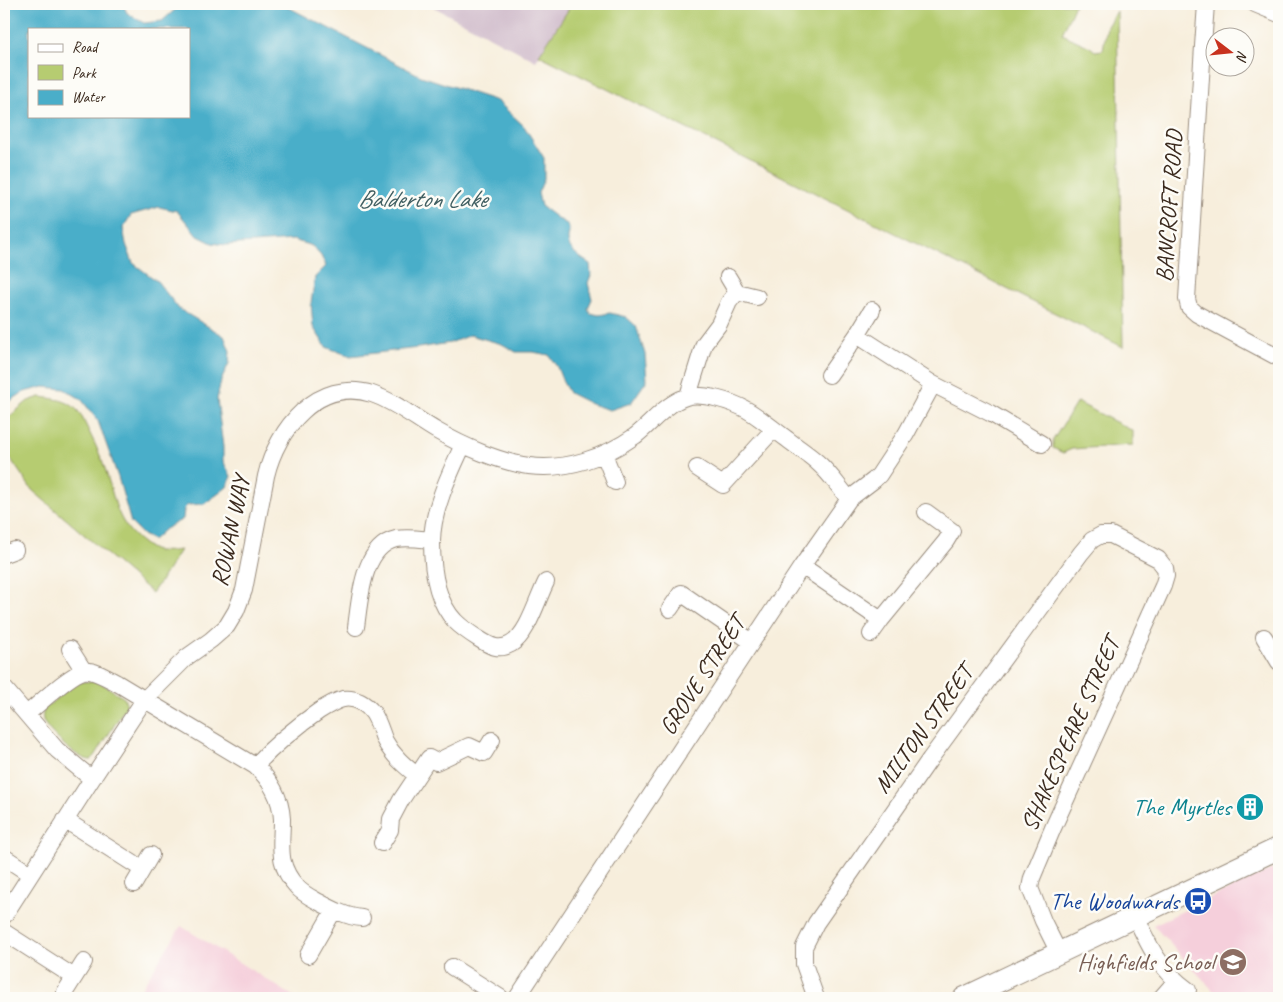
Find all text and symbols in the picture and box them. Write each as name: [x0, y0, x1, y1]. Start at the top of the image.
legend: [28, 28, 190, 118]
north arrow: [1206, 28, 1256, 78]
text: Road: [72, 38, 99, 57]
text: N: [1232, 49, 1251, 64]
text: Park: [72, 64, 97, 83]
text: Water: [72, 88, 106, 107]
street label: BANCROFT ROAD: [1149, 127, 1189, 283]
water label: Balderton Lake: [358, 183, 490, 215]
street label: ROWAN WAY: [204, 469, 257, 589]
street label: GROVE STREET: [652, 606, 754, 740]
street label: SHAKESPEARE STREET: [1014, 628, 1128, 836]
street label: MILTON STREET: [867, 655, 983, 799]
place label: The Myrtles: [1133, 792, 1233, 822]
building icon: The Myrtles: [1235, 792, 1265, 822]
place label: The Woodwards: [1050, 886, 1181, 916]
bus stop icon: The Woodwards: [1183, 886, 1213, 916]
place label: Highfields School: [1077, 947, 1218, 977]
school or university icon: Highfields School: [1218, 947, 1248, 977]

